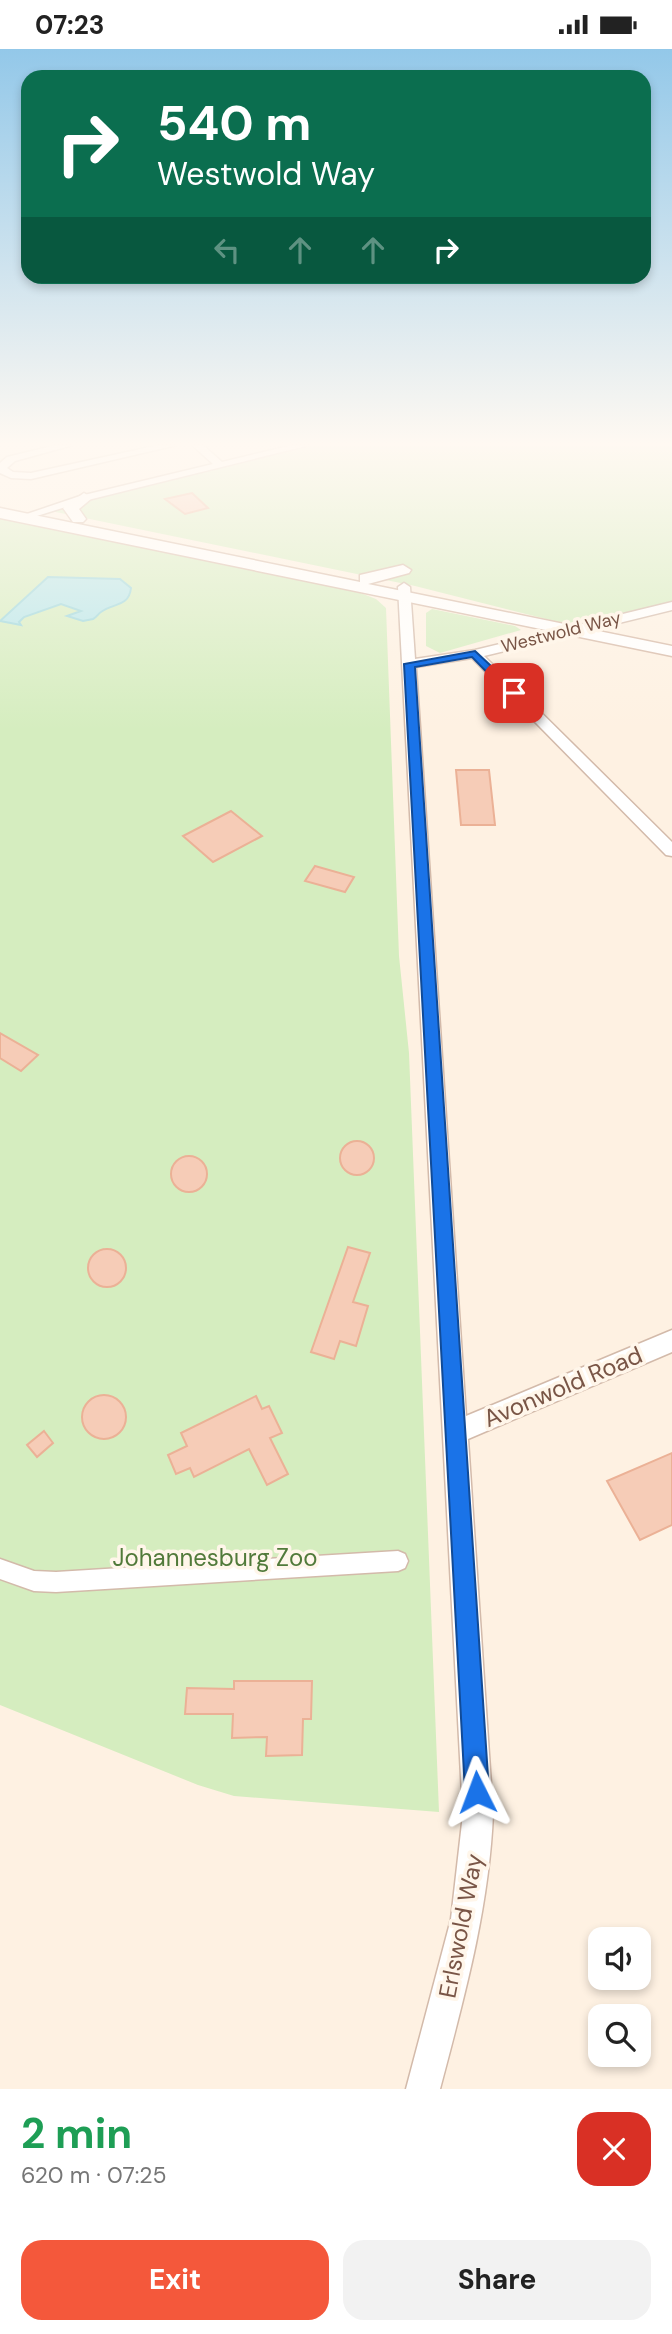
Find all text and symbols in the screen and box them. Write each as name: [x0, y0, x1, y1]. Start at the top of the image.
text: 07:23: [35, 8, 104, 42]
text: 540 m: [157, 91, 311, 155]
icon: right: [42, 98, 133, 189]
text: Westwold Way: [157, 153, 375, 195]
icon: left: [208, 231, 246, 269]
icon: ahead: [281, 231, 319, 269]
icon: ahead: [354, 231, 392, 269]
icon: right: [427, 231, 465, 269]
street label: Westwold Way: [499, 606, 623, 658]
pin: [484, 663, 544, 723]
icon: arrive: [495, 674, 533, 712]
street label: Avonwold Road: [479, 1339, 647, 1434]
park label: Johannesburg Zoo: [113, 1542, 317, 1573]
position arrow: [440, 1755, 514, 1829]
street label: Erlswold Way: [431, 1851, 490, 2001]
map controls: [588, 1927, 651, 2067]
button: sound: [588, 1927, 651, 1990]
button: search: [588, 2004, 651, 2067]
text: 2 min: [21, 2106, 132, 2161]
button: close: [577, 2112, 651, 2186]
text: 620 m · 07:25: [21, 2160, 167, 2190]
button: Exit: [21, 2240, 329, 2320]
button: Share: [343, 2240, 651, 2320]

